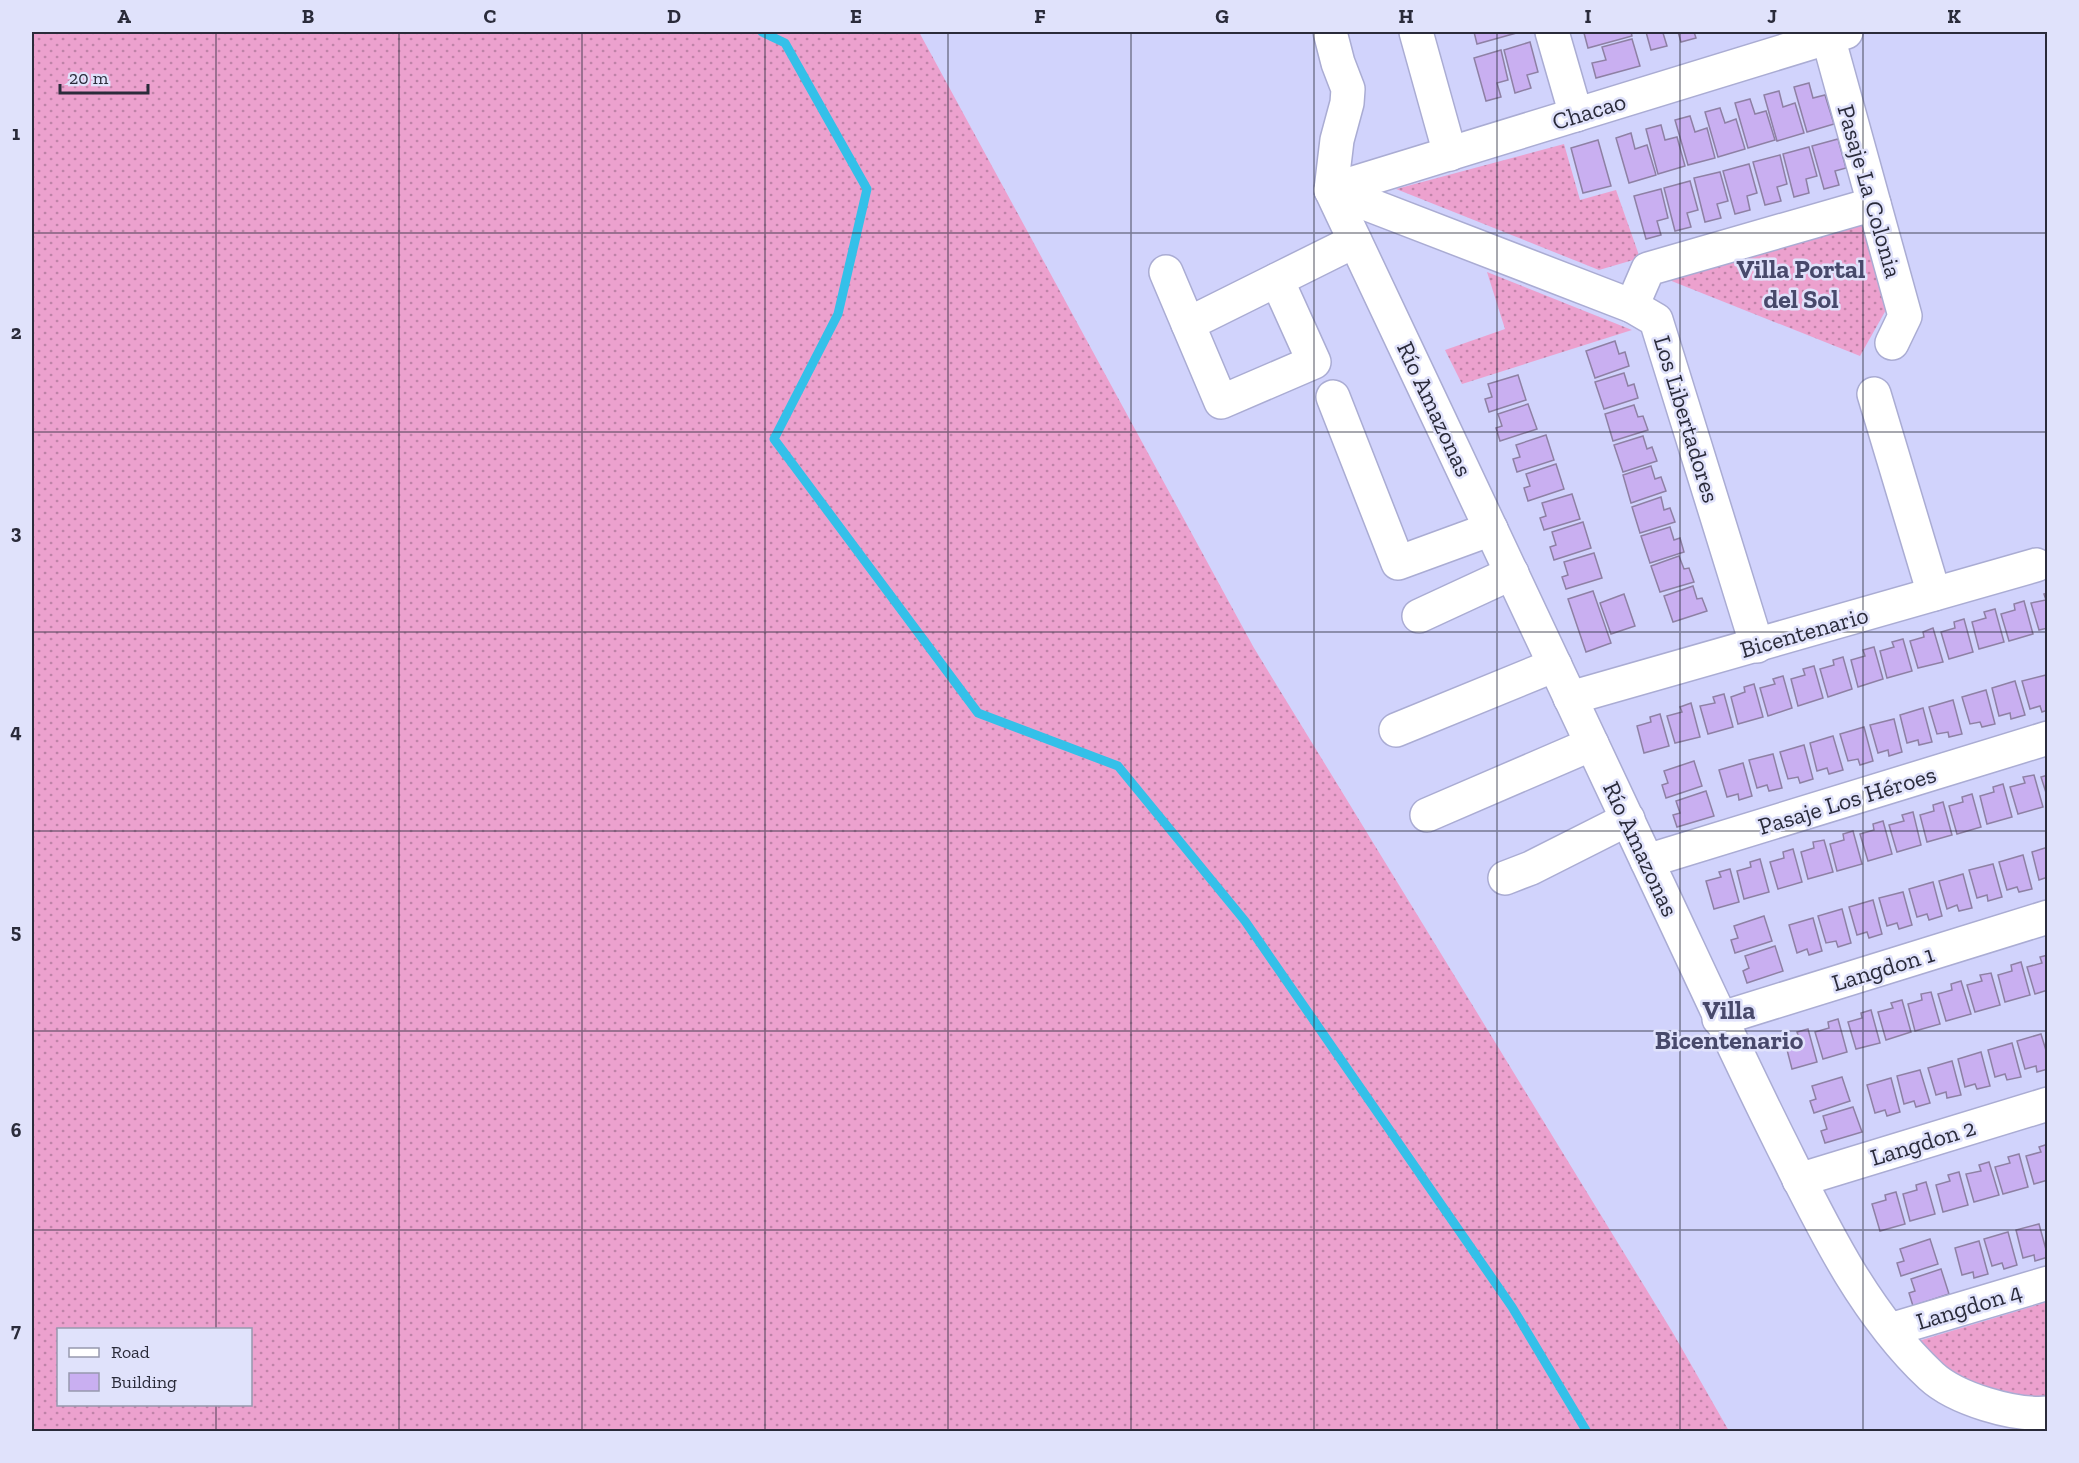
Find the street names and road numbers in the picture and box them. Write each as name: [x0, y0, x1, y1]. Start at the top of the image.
street label: Chacao: [1549, 86, 1629, 136]
street label: Pasaje La Colonia: [1831, 101, 1909, 281]
street label: Los Libertadores: [1648, 332, 1726, 506]
street label: Río Amazonas: [1391, 337, 1479, 481]
street label: Bicentenario: [1737, 600, 1871, 664]
street label: Pasaje Los Héroes: [1755, 759, 1939, 841]
street label: Río Amazonas: [1597, 777, 1685, 921]
street label: Langdon 1: [1828, 939, 1938, 997]
street label: Langdon 2: [1867, 1112, 1979, 1172]
street label: Langdon 4: [1913, 1276, 2026, 1336]

